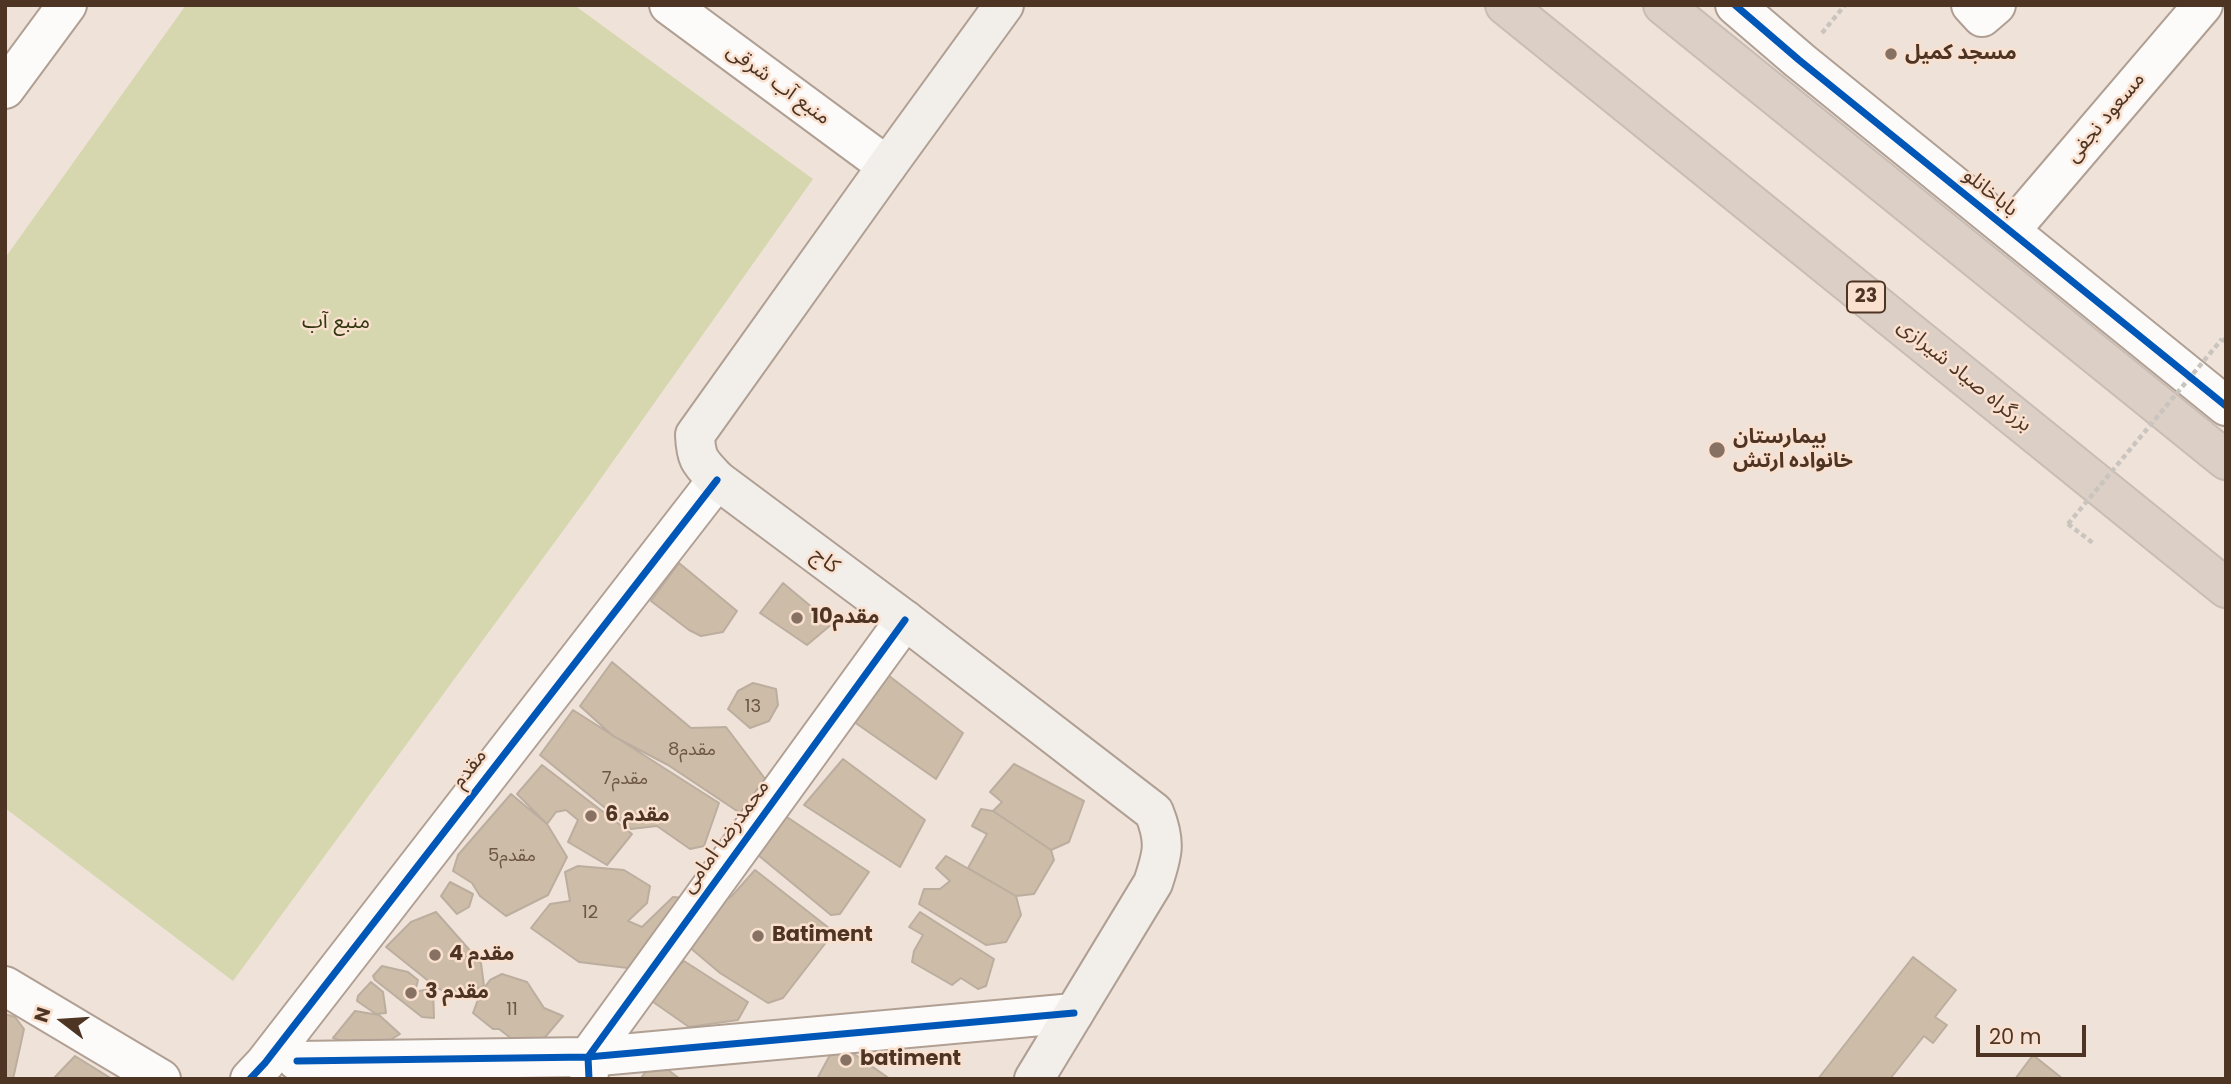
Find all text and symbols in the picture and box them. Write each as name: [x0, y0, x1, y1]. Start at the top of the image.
street label: منبع آب شرقی: [721, 39, 835, 131]
place label: مسجد کمیل: [1905, 41, 2017, 67]
marker: مسجد کمیل: [1883, 46, 1899, 62]
street label: مسعود نجفی: [2061, 68, 2151, 168]
street label: باباخانلو: [1957, 163, 2023, 223]
road number: 23: [1847, 282, 1885, 312]
park label: منبع آب: [302, 310, 370, 336]
street label: بزرگراه صیاد شیرازی: [1892, 314, 2036, 438]
place label: بیمارستان خانواده ارتش: [1733, 425, 1853, 475]
marker: بیمارستان خانواده ارتش: [1707, 440, 1727, 460]
street label: کاج: [806, 542, 844, 580]
place label: 10مقدم: [811, 605, 879, 631]
marker: 10مقدم: [789, 610, 805, 626]
house number: 13: [745, 696, 761, 718]
house number: 8مقدم: [668, 739, 716, 761]
street label: مقدم: [447, 744, 493, 794]
house number: 7مقدم: [602, 768, 648, 790]
street label: محمدرضا امامی: [676, 775, 776, 899]
place label: 6 مقدم: [605, 803, 670, 829]
marker: 6 مقدم: [583, 808, 599, 824]
house number: 5مقدم: [488, 845, 536, 867]
house number: 12: [582, 902, 598, 924]
place label: Batiment: [772, 923, 873, 949]
marker: Batiment: [750, 928, 766, 944]
place label: 4 مقدم: [449, 942, 514, 968]
marker: 4 مقدم: [427, 947, 443, 963]
place label: 3 مقدم: [425, 980, 489, 1006]
marker: 3 مقدم: [403, 985, 419, 1001]
north arrow: [28, 986, 98, 1056]
house number: 11: [506, 999, 518, 1021]
text: N: [27, 1004, 57, 1026]
scale bar: [1979, 1010, 2089, 1054]
text: 20 m: [1989, 1022, 2042, 1051]
place label: batiment: [860, 1047, 961, 1073]
marker: batiment: [838, 1052, 854, 1068]

